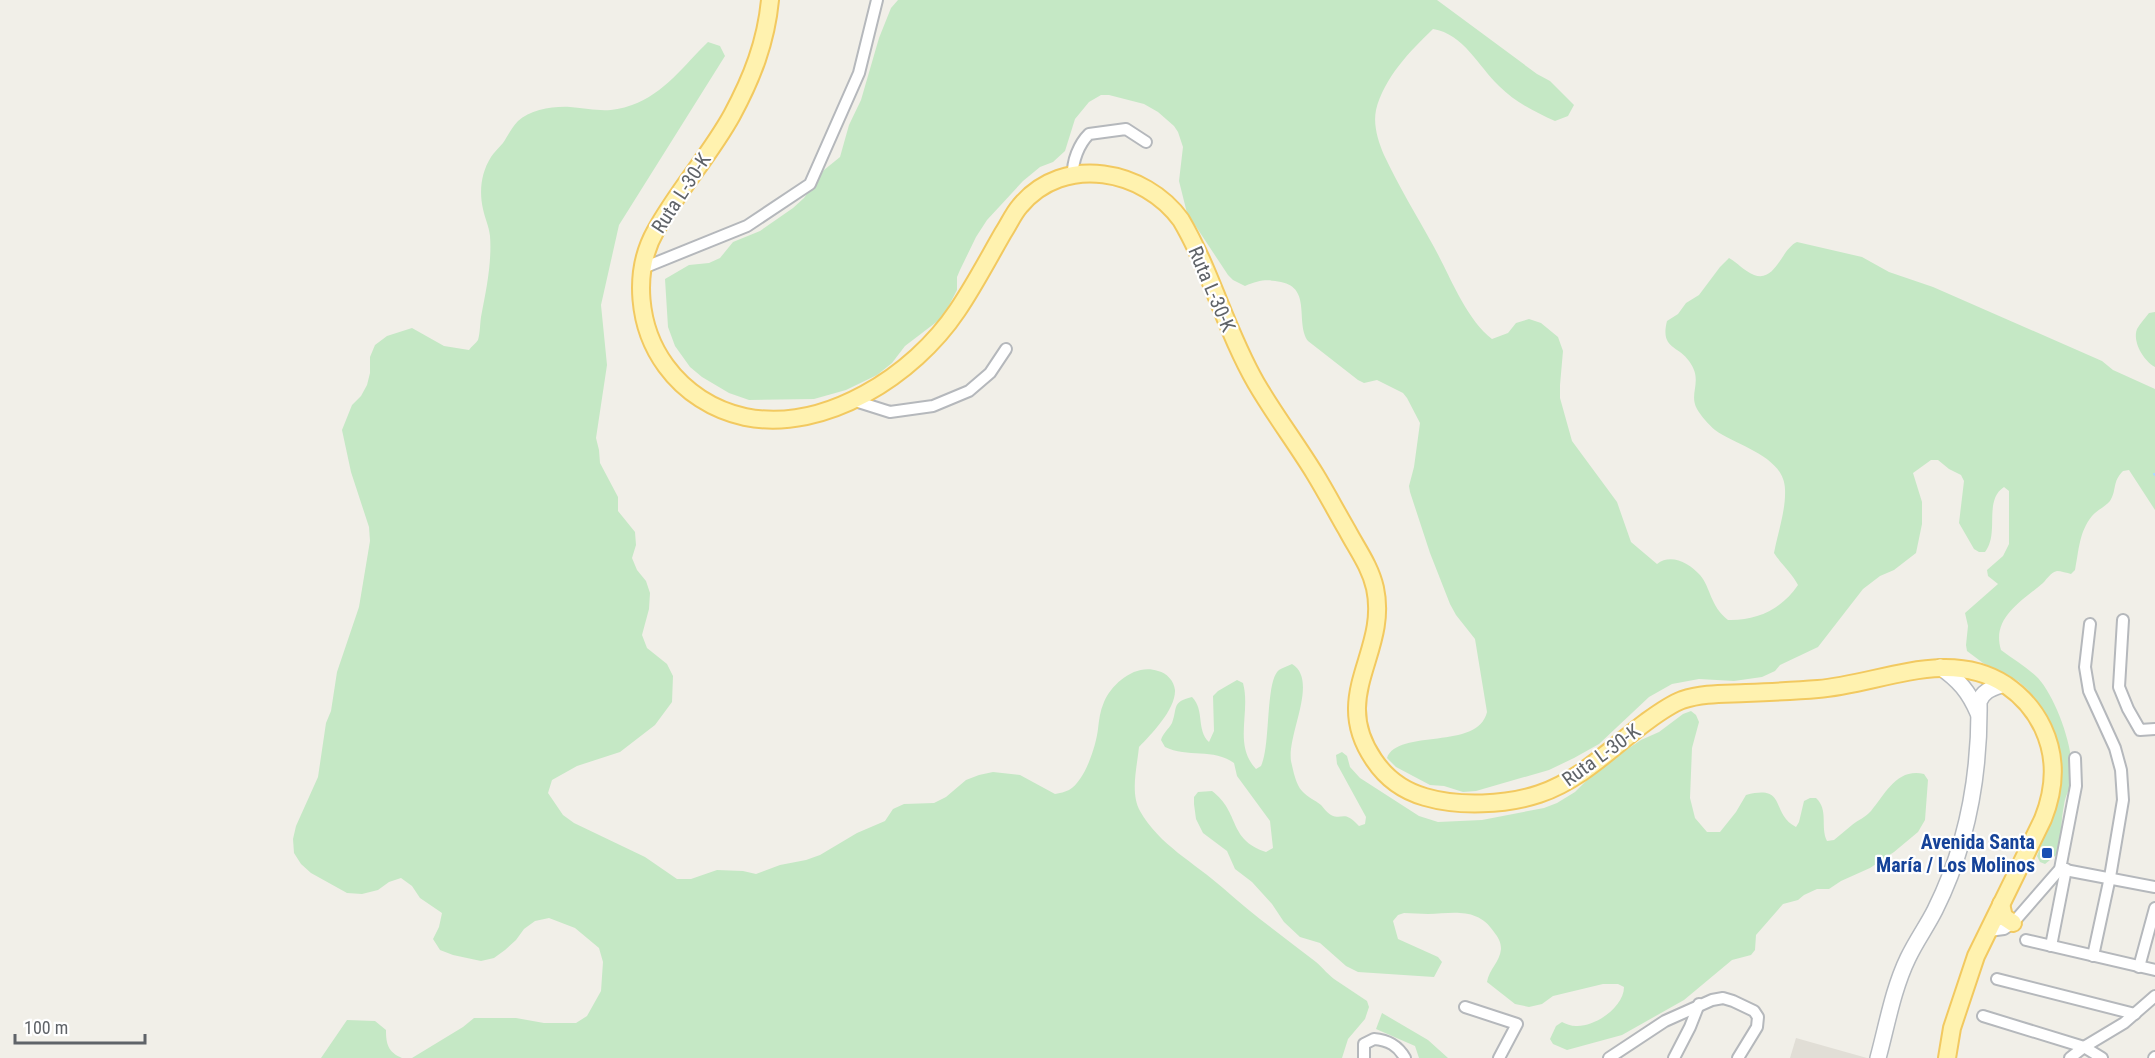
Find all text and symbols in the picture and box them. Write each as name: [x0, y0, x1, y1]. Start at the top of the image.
street label: Ruta L-30-K: [646, 148, 716, 237]
street label: Ruta L-30-K: [1183, 243, 1241, 335]
street label: Ruta L-30-K: [1557, 719, 1645, 791]
place label: Avenida Santa María / Los Molinos: [1876, 830, 2035, 877]
marker: Avenida Santa María / Los Molinos: [2040, 846, 2054, 860]
scale bar: [15, 1007, 146, 1045]
text: 100 m: [24, 1017, 68, 1038]

